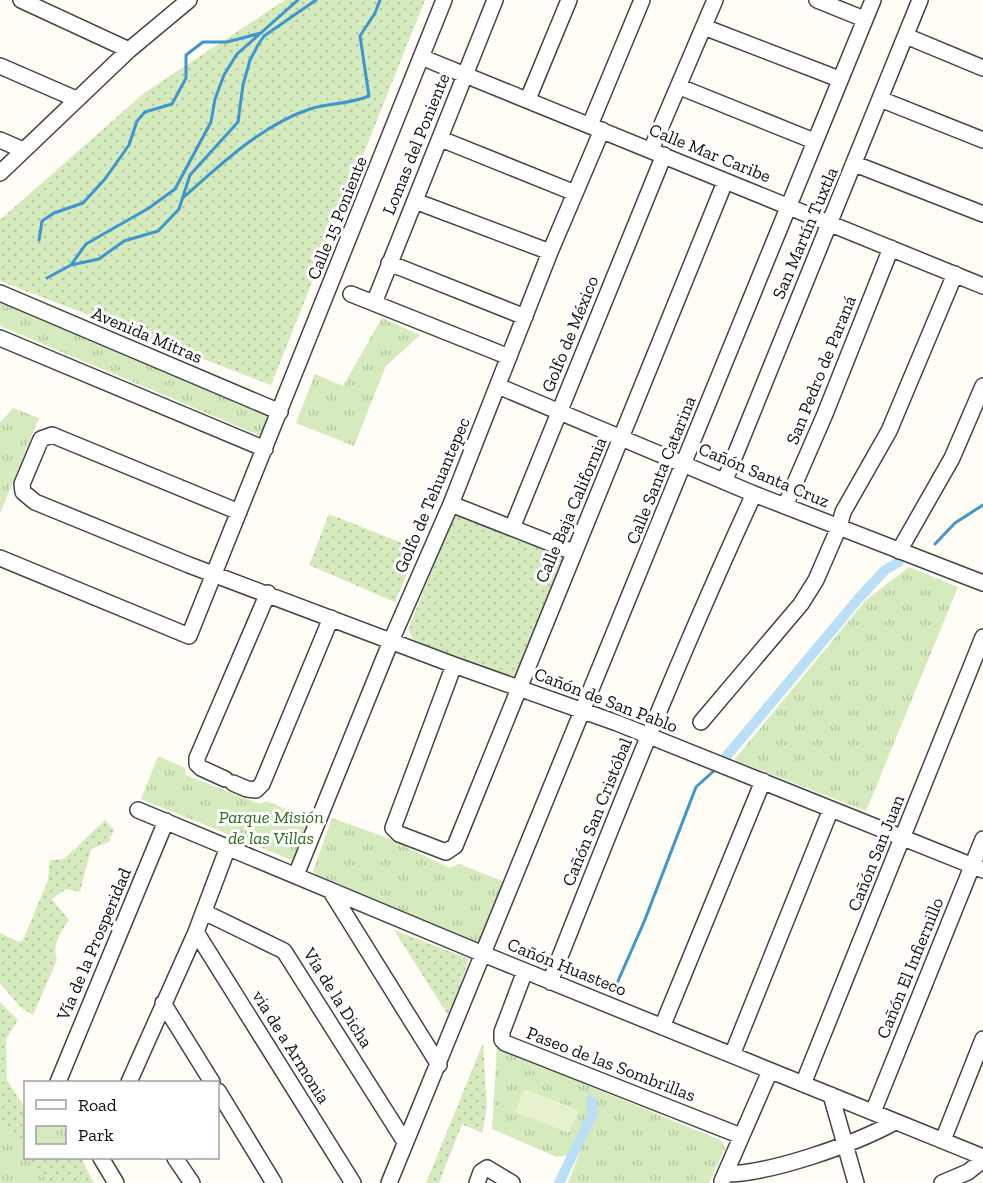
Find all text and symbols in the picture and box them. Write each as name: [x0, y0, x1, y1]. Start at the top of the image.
street label: Lomas del Poniente: [378, 70, 454, 218]
street label: Calle Mar Caribe: [646, 119, 774, 187]
street label: Calle 15 Poniente: [302, 153, 372, 283]
street label: San Martín Tuxtla: [767, 163, 843, 302]
street label: Golfo de México: [537, 273, 603, 395]
street label: San Pedro de Paraná: [781, 292, 861, 448]
street label: Avenida Mitras: [88, 302, 206, 368]
street label: Calle Santa Catarina: [621, 392, 701, 547]
street label: Golfo de Tehuantepec: [389, 414, 475, 576]
street label: Calle Baja California: [530, 434, 612, 586]
street label: Cañón Santa Cruz: [695, 438, 833, 512]
street label: Cañón de San Pablo: [531, 663, 681, 737]
street label: Cañón San Cristóbal: [557, 734, 637, 889]
street label: Cañón San Juan: [843, 791, 910, 914]
park label: Parque Misión de las Villas: [218, 806, 324, 849]
street label: Vía de la Prosperidad: [52, 864, 136, 1024]
street label: Cañón El Infiernillo: [872, 894, 948, 1042]
street label: Cañón Huasteco: [504, 933, 630, 1001]
street label: Vía de la Dicha: [298, 943, 378, 1052]
street label: via de a Armonia: [247, 986, 335, 1108]
street label: Paseo de las Sombrillas: [523, 1022, 699, 1106]
legend: [24, 1081, 219, 1159]
text: Road: [78, 1094, 117, 1116]
text: Park: [78, 1124, 114, 1146]

